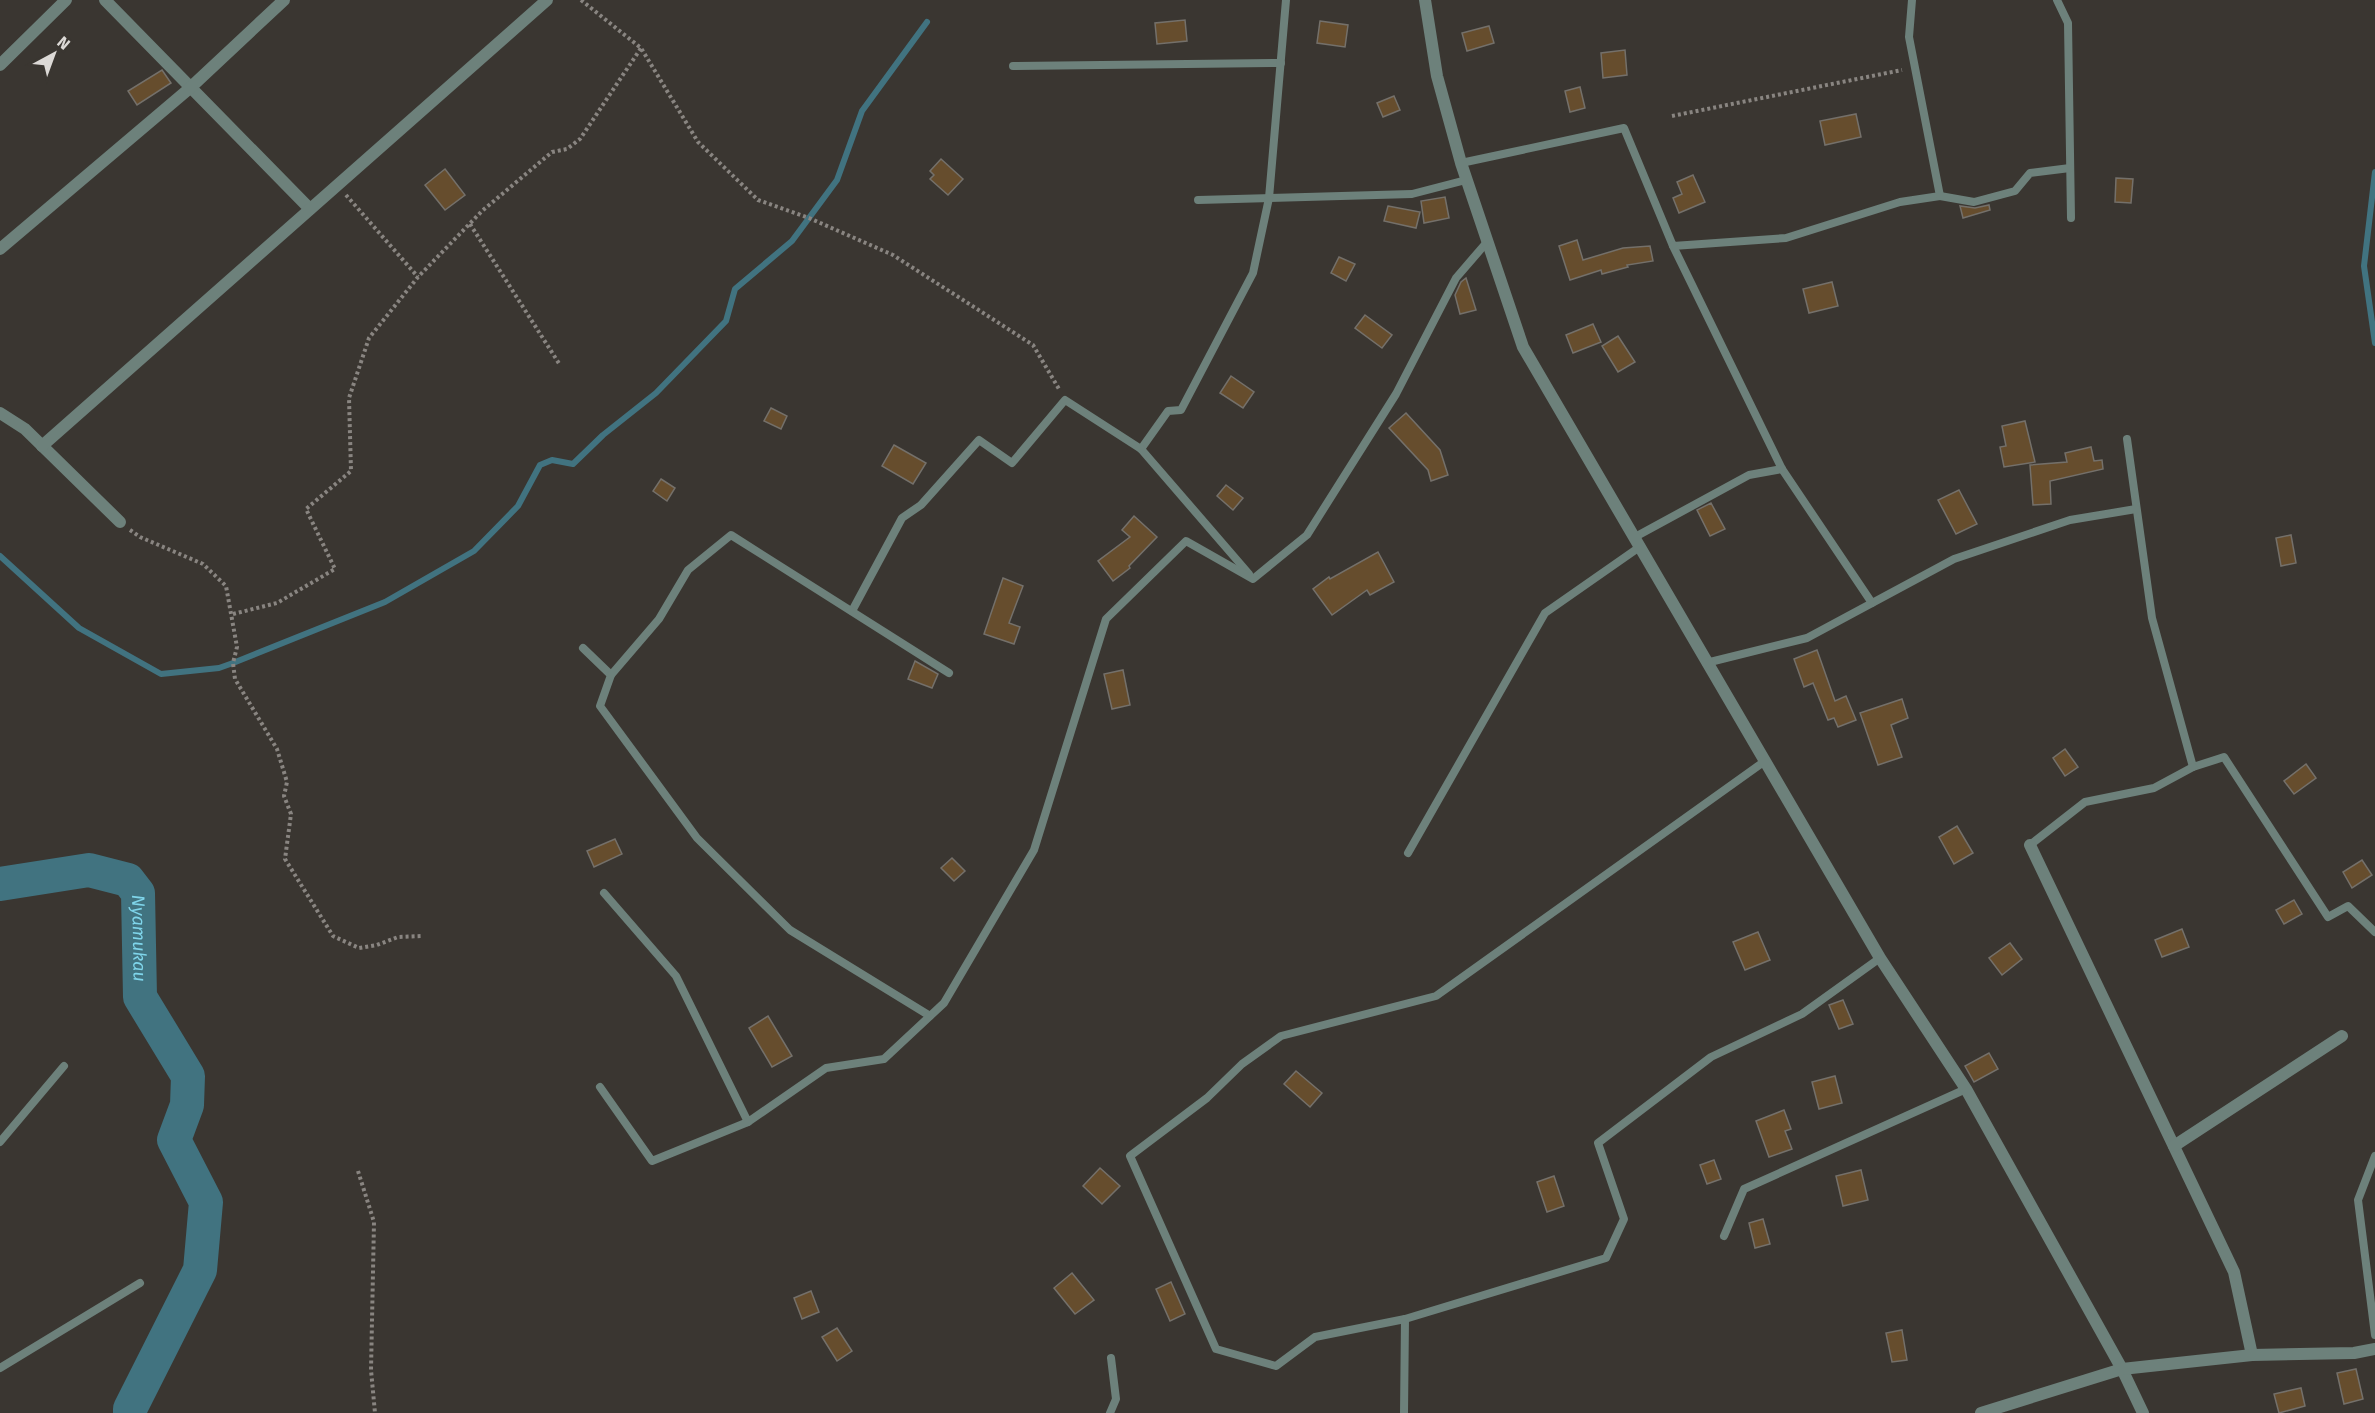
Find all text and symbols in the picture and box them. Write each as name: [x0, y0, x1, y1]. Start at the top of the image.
north arrow: [24, 24, 84, 84]
text: N: [53, 32, 74, 54]
water label: Nyamukau: [127, 894, 151, 982]

